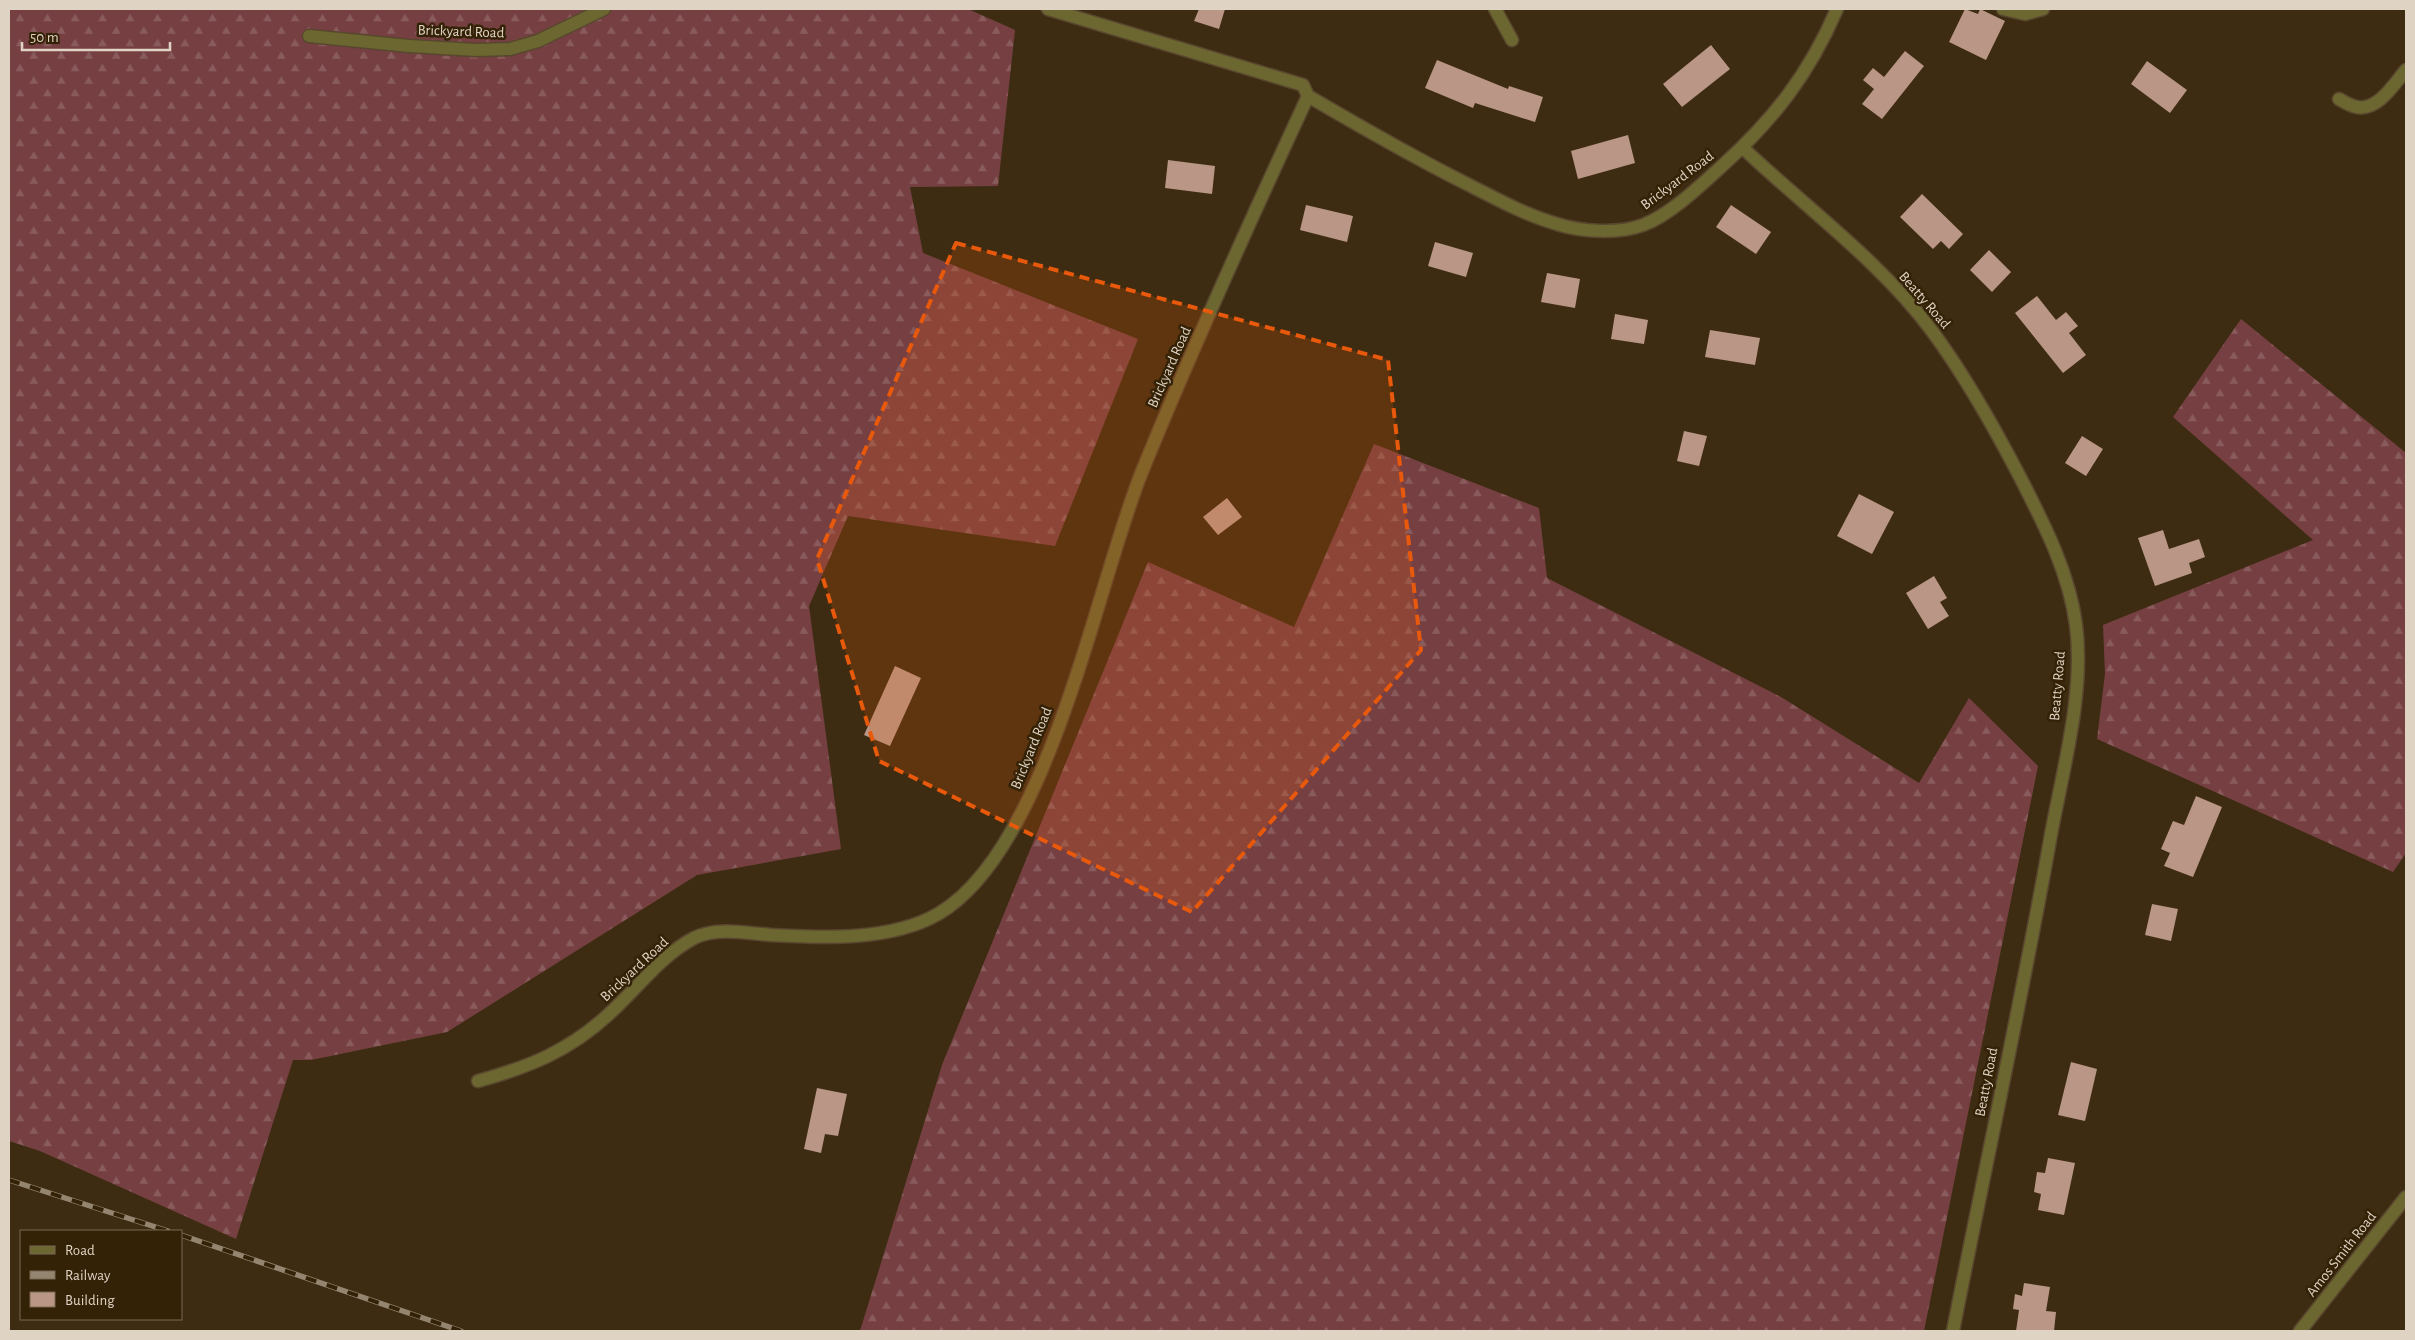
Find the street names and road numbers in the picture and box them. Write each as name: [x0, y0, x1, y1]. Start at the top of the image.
street label: Brickyard Road: [417, 22, 505, 41]
street label: Brickyard Road: [1638, 148, 1717, 213]
street label: Beatty Road: [1896, 269, 1953, 332]
street label: Brickyard Road: [1145, 324, 1194, 410]
street label: Beatty Road: [2047, 650, 2068, 722]
street label: Brickyard Road: [1008, 705, 1055, 791]
street label: Brickyard Road: [597, 934, 671, 1004]
street label: Beatty Road: [1972, 1046, 2001, 1118]
street label: Amos Smith Road: [2304, 1209, 2379, 1300]

